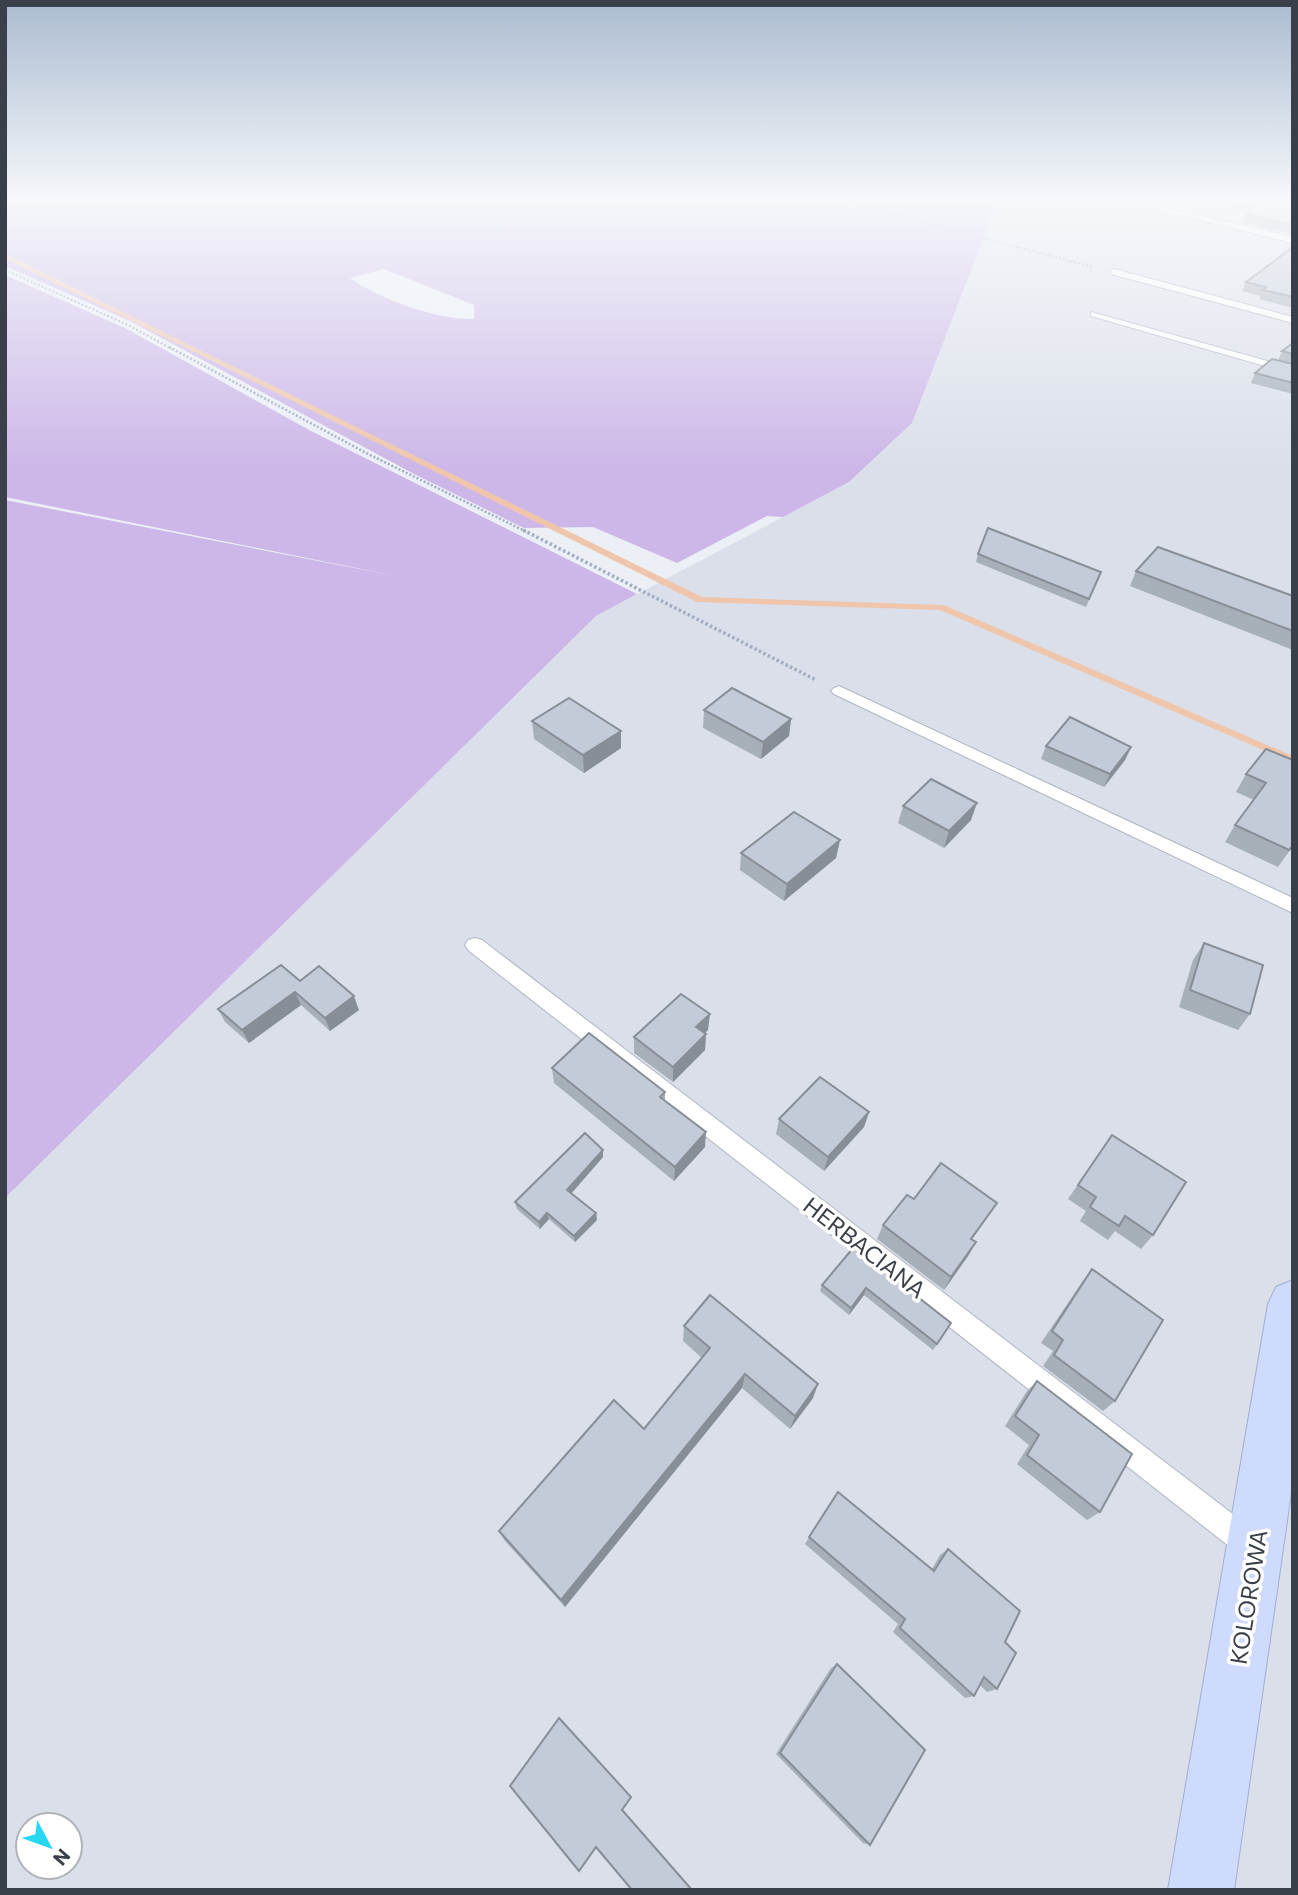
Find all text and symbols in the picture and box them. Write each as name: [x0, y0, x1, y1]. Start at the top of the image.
street label: HERBACIANA: [798, 1191, 932, 1304]
street label: KOLOROWA: [1224, 1528, 1272, 1666]
north arrow: [14, 1811, 84, 1881]
text: N: [49, 1845, 76, 1870]

